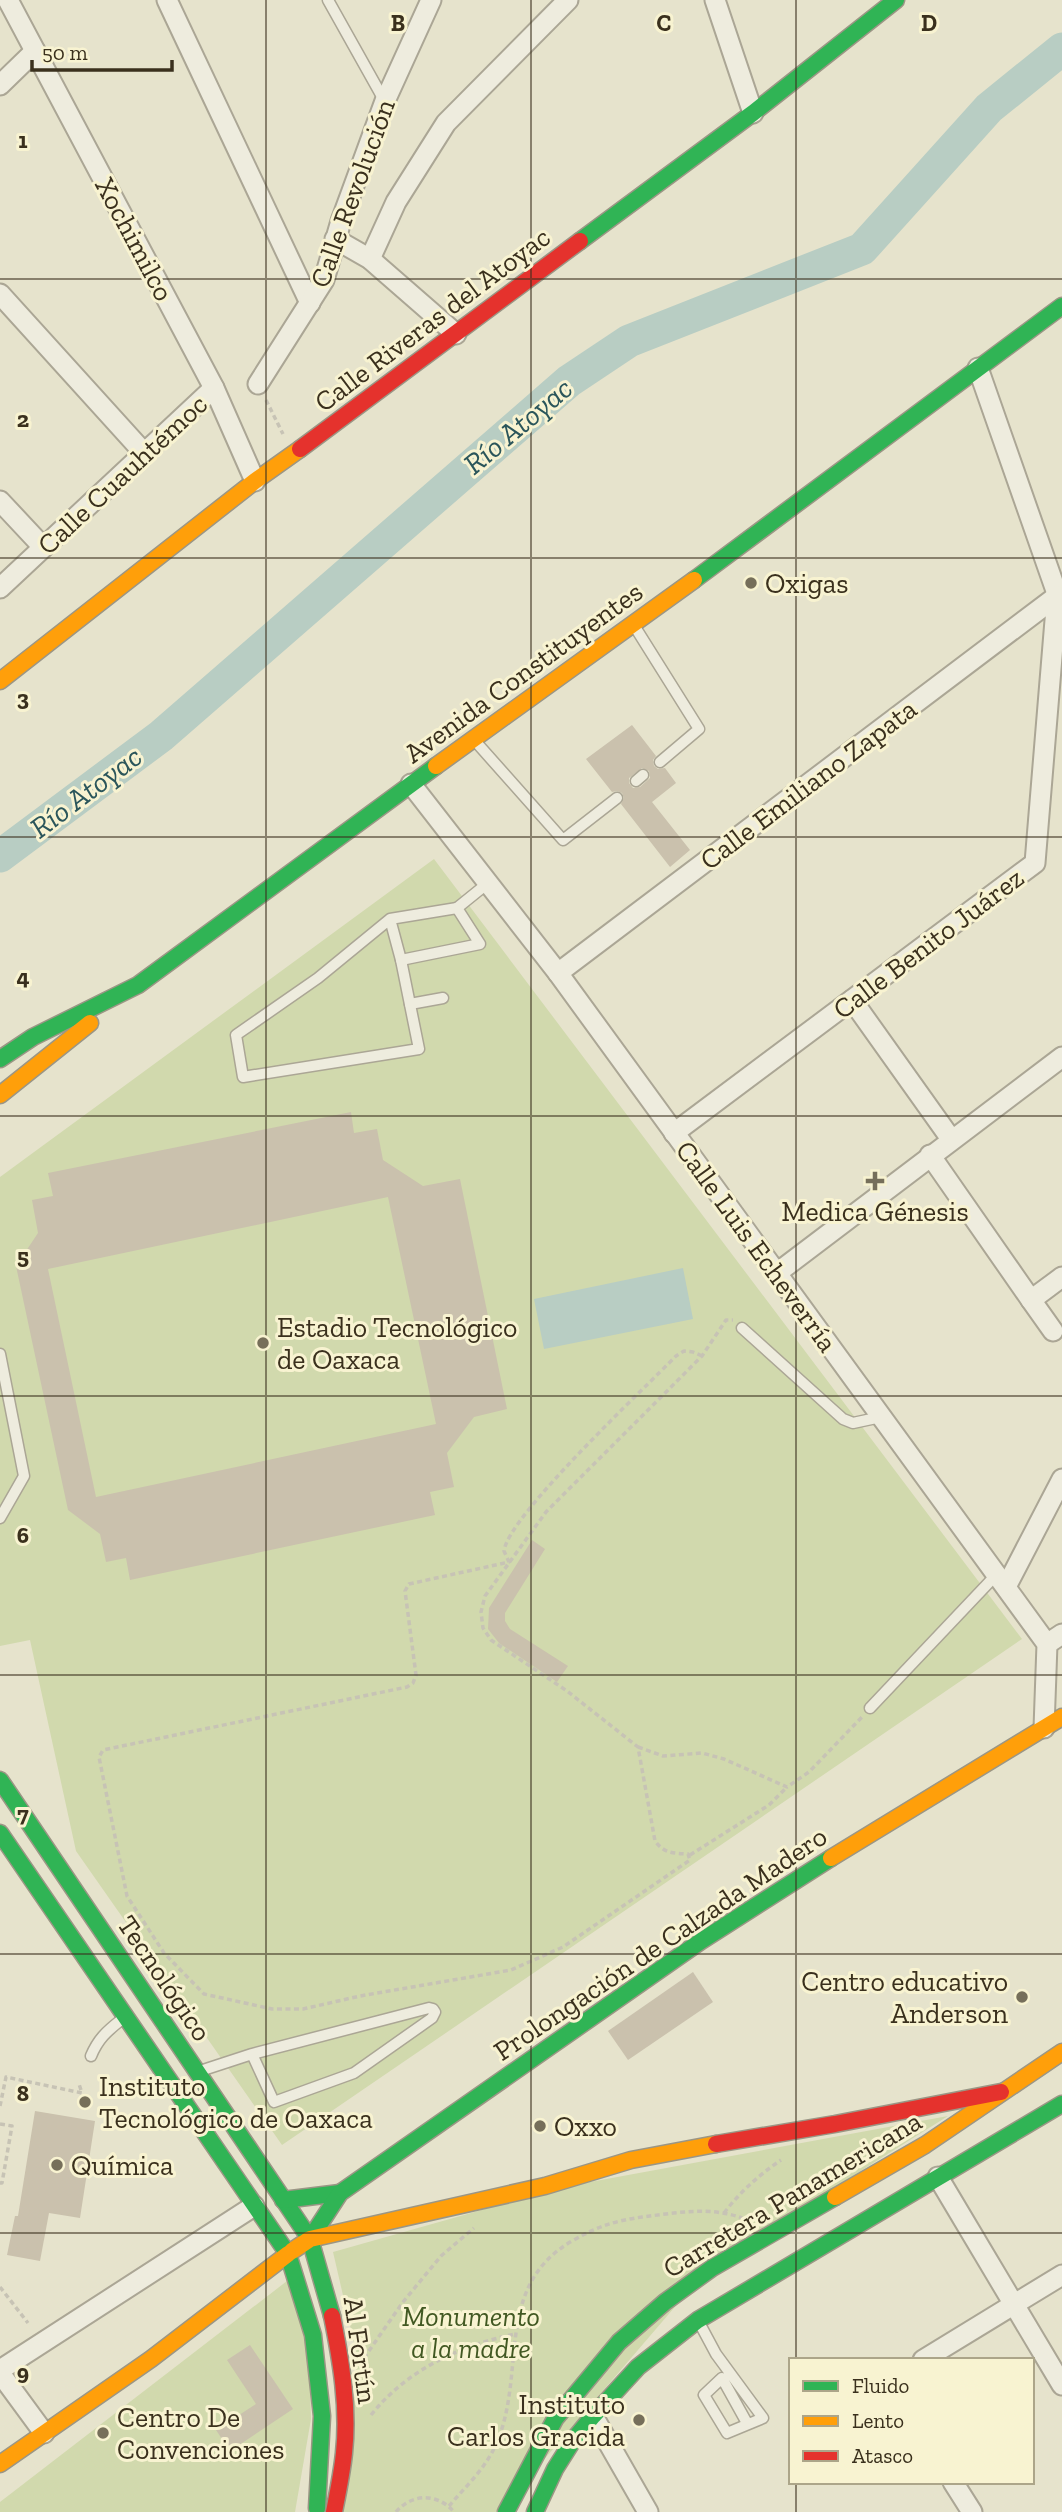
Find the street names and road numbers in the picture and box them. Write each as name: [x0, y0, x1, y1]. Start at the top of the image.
street label: Calle Revolución: [303, 94, 402, 292]
street label: Xochimilco: [88, 172, 181, 306]
street label: Calle Riveras del Atoyac: [308, 220, 556, 419]
street label: Calle Cuauhtémoc: [31, 387, 214, 561]
street label: Avenida Constituyentes: [398, 575, 649, 770]
street label: Calle Emiliano Zapata: [694, 692, 923, 877]
street label: Calle Benito Juárez: [827, 861, 1030, 1026]
street label: Calle Luis Echeverría: [669, 1134, 845, 1359]
street label: Prolongación de Calzada Madero: [487, 1819, 833, 2067]
street label: Tecnológico: [111, 1909, 219, 2047]
street label: Carretera Panamericana: [657, 2104, 928, 2285]
street label: Al Fortín: [337, 2295, 384, 2406]

